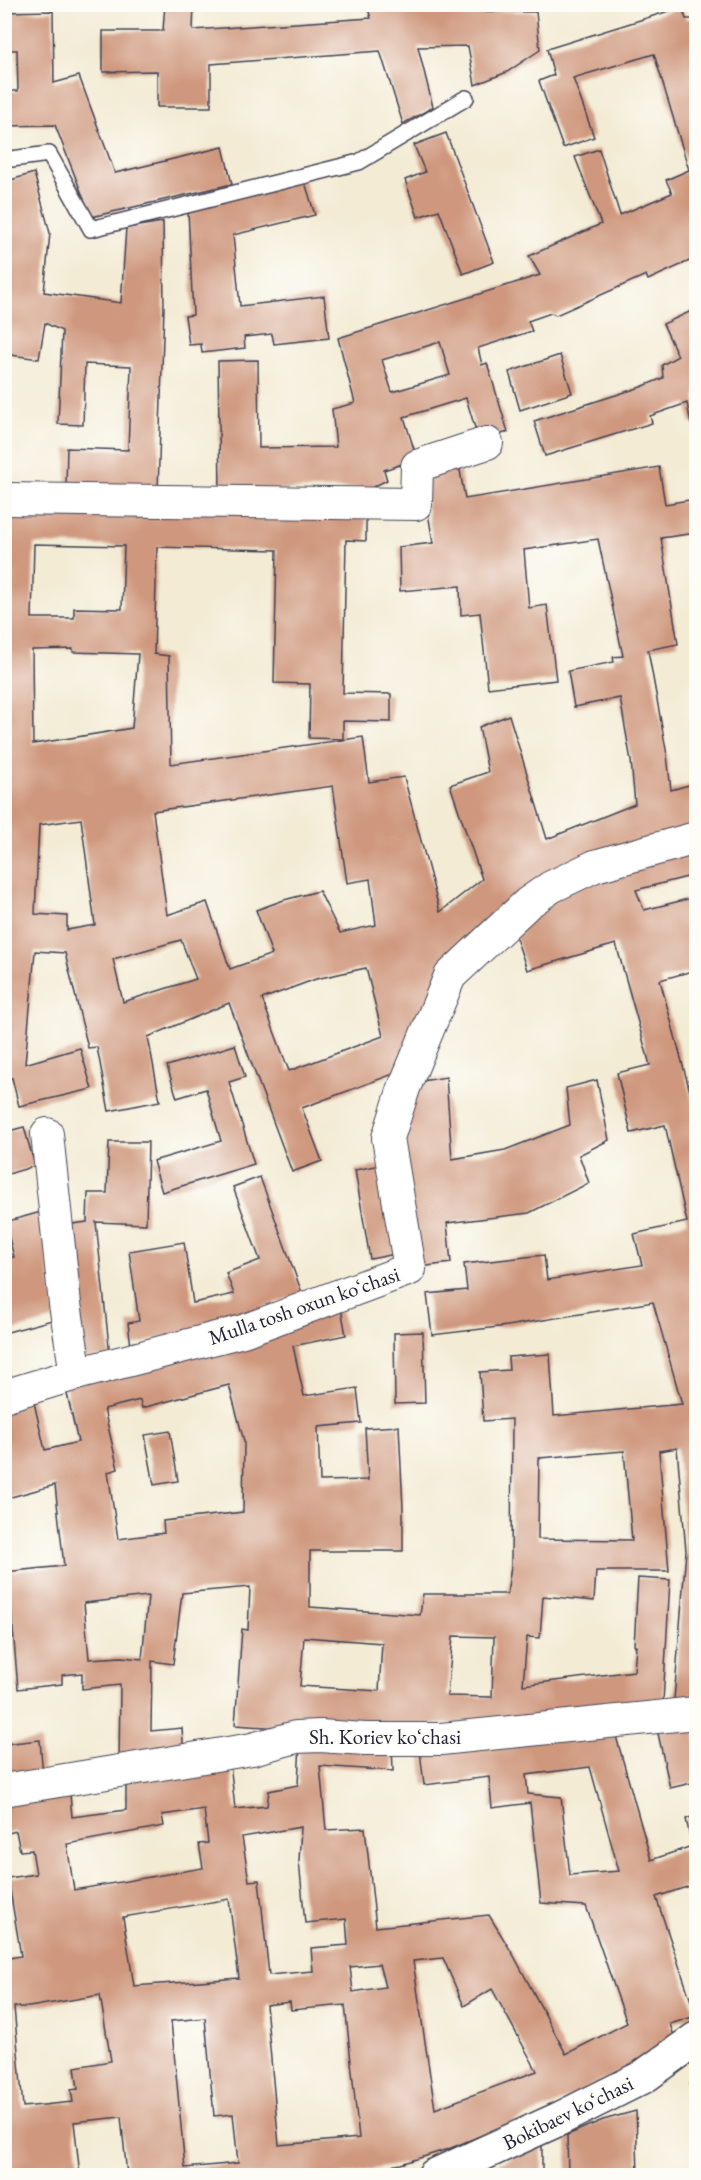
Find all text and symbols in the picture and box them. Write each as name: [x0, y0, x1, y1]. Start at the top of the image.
street label: Mulla tosh oxun koʻchasi: [205, 1260, 403, 1351]
street label: Sh. Koriev koʻchasi: [309, 1723, 461, 1750]
street label: Bokibaev koʻchasi: [498, 2069, 637, 2156]

